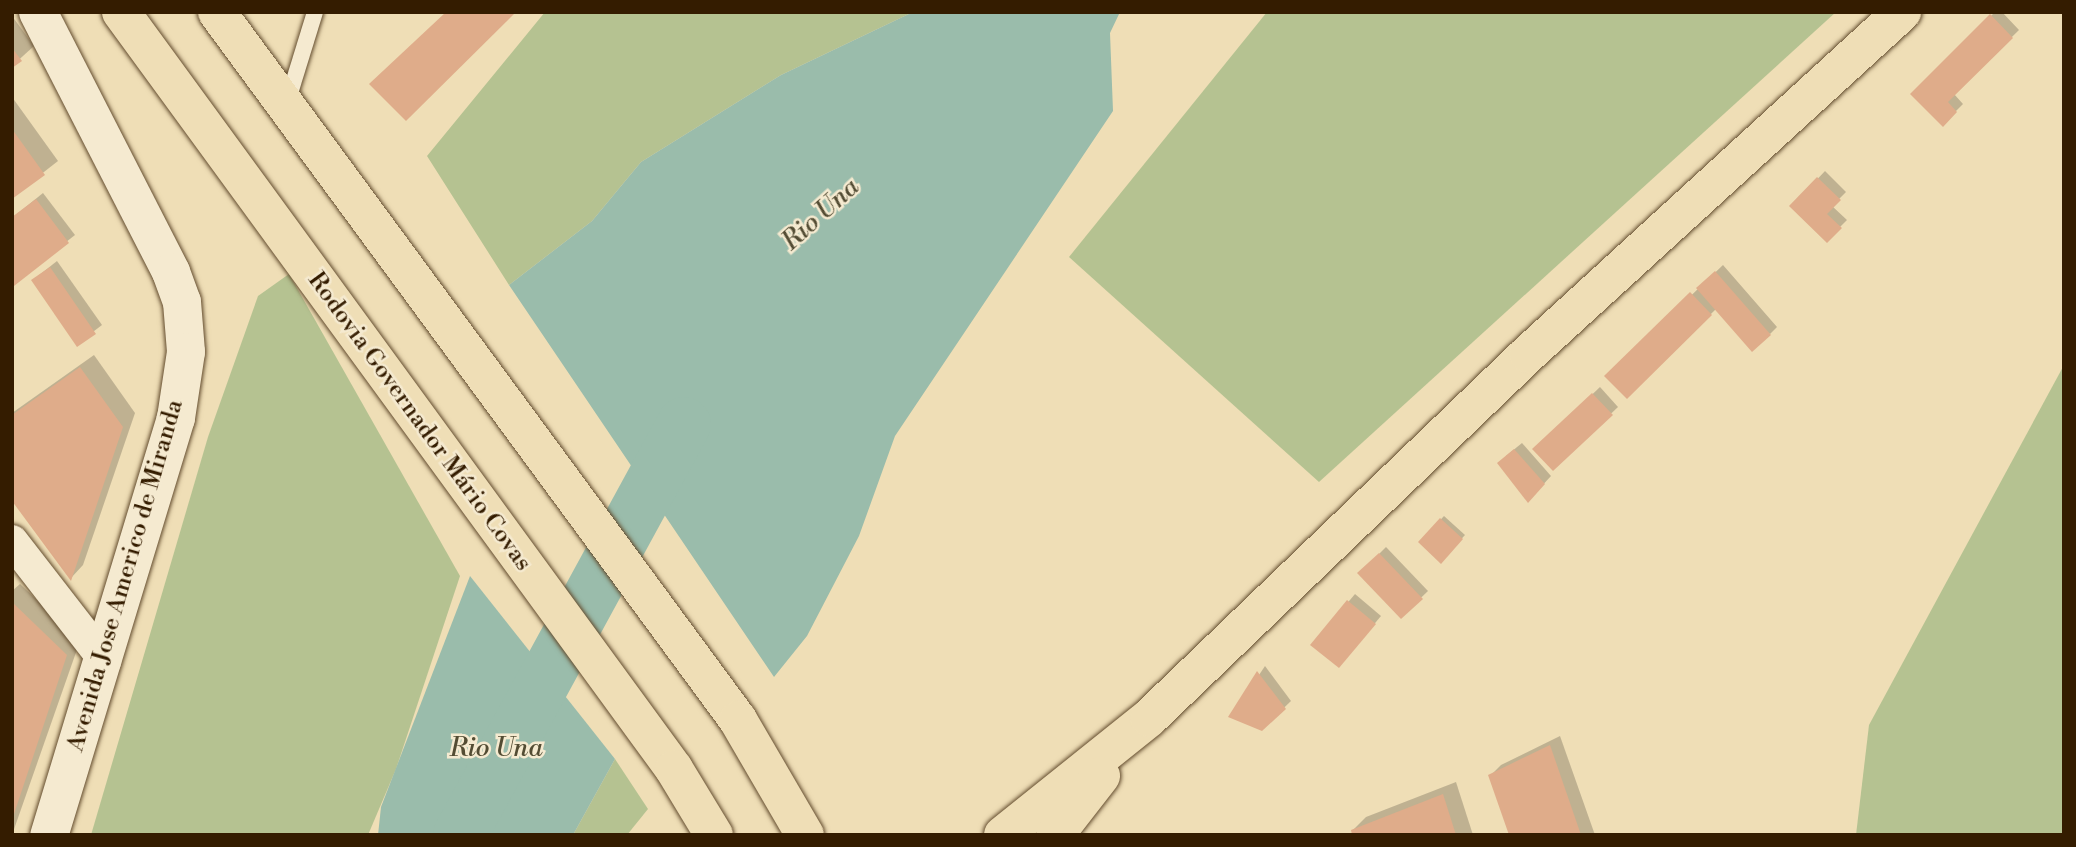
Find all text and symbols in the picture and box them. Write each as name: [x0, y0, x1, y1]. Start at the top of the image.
water label: Rio Una: [776, 172, 866, 258]
street label: Rodovia Governador Mário Covas: [301, 267, 537, 577]
street label: Avenida Jose Americo de Miranda: [62, 397, 190, 755]
water label: Rio Una: [449, 733, 543, 765]

